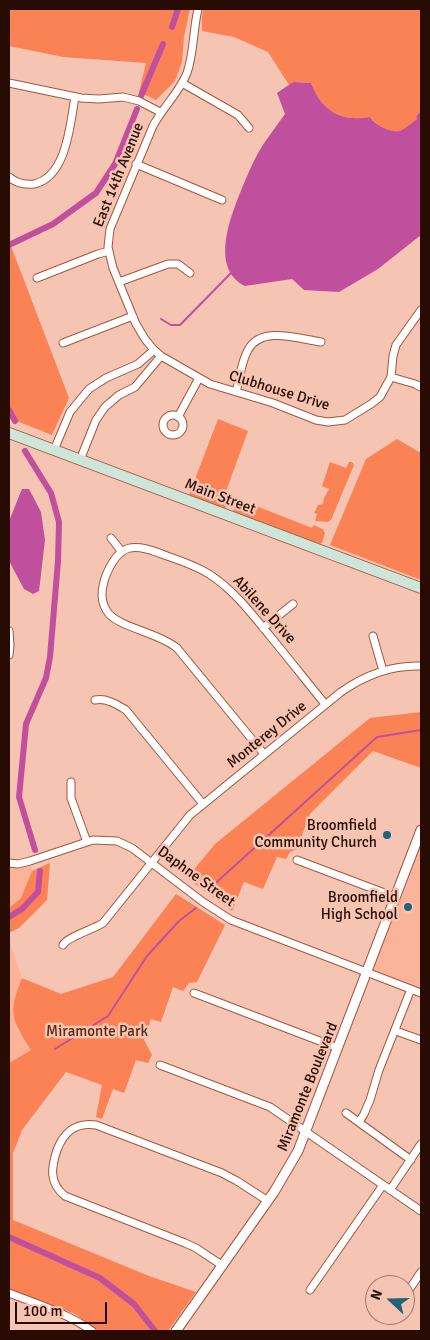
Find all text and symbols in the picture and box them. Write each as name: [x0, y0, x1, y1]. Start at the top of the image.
street label: East 14th Avenue: [90, 120, 148, 230]
street label: Clubhouse Drive: [226, 367, 332, 415]
street label: Main Street: [182, 475, 258, 519]
street label: Abilene Drive: [229, 572, 299, 648]
street label: Monterey Drive: [224, 697, 310, 773]
place label: Broomfield Community Church: [254, 817, 377, 852]
marker: Broomfield Community Church: [381, 829, 393, 841]
street label: Daphne Street: [154, 843, 238, 911]
place label: Broomfield High School: [321, 889, 398, 924]
marker: Broomfield High School: [402, 901, 414, 913]
street label: Miramonte Boulevard: [274, 1020, 342, 1154]
park label: Miramonte Park: [46, 1023, 148, 1041]
north arrow: [365, 1275, 415, 1325]
text: N: [367, 1287, 386, 1302]
scale bar: [18, 1292, 110, 1324]
text: 100 m: [23, 1302, 63, 1320]

